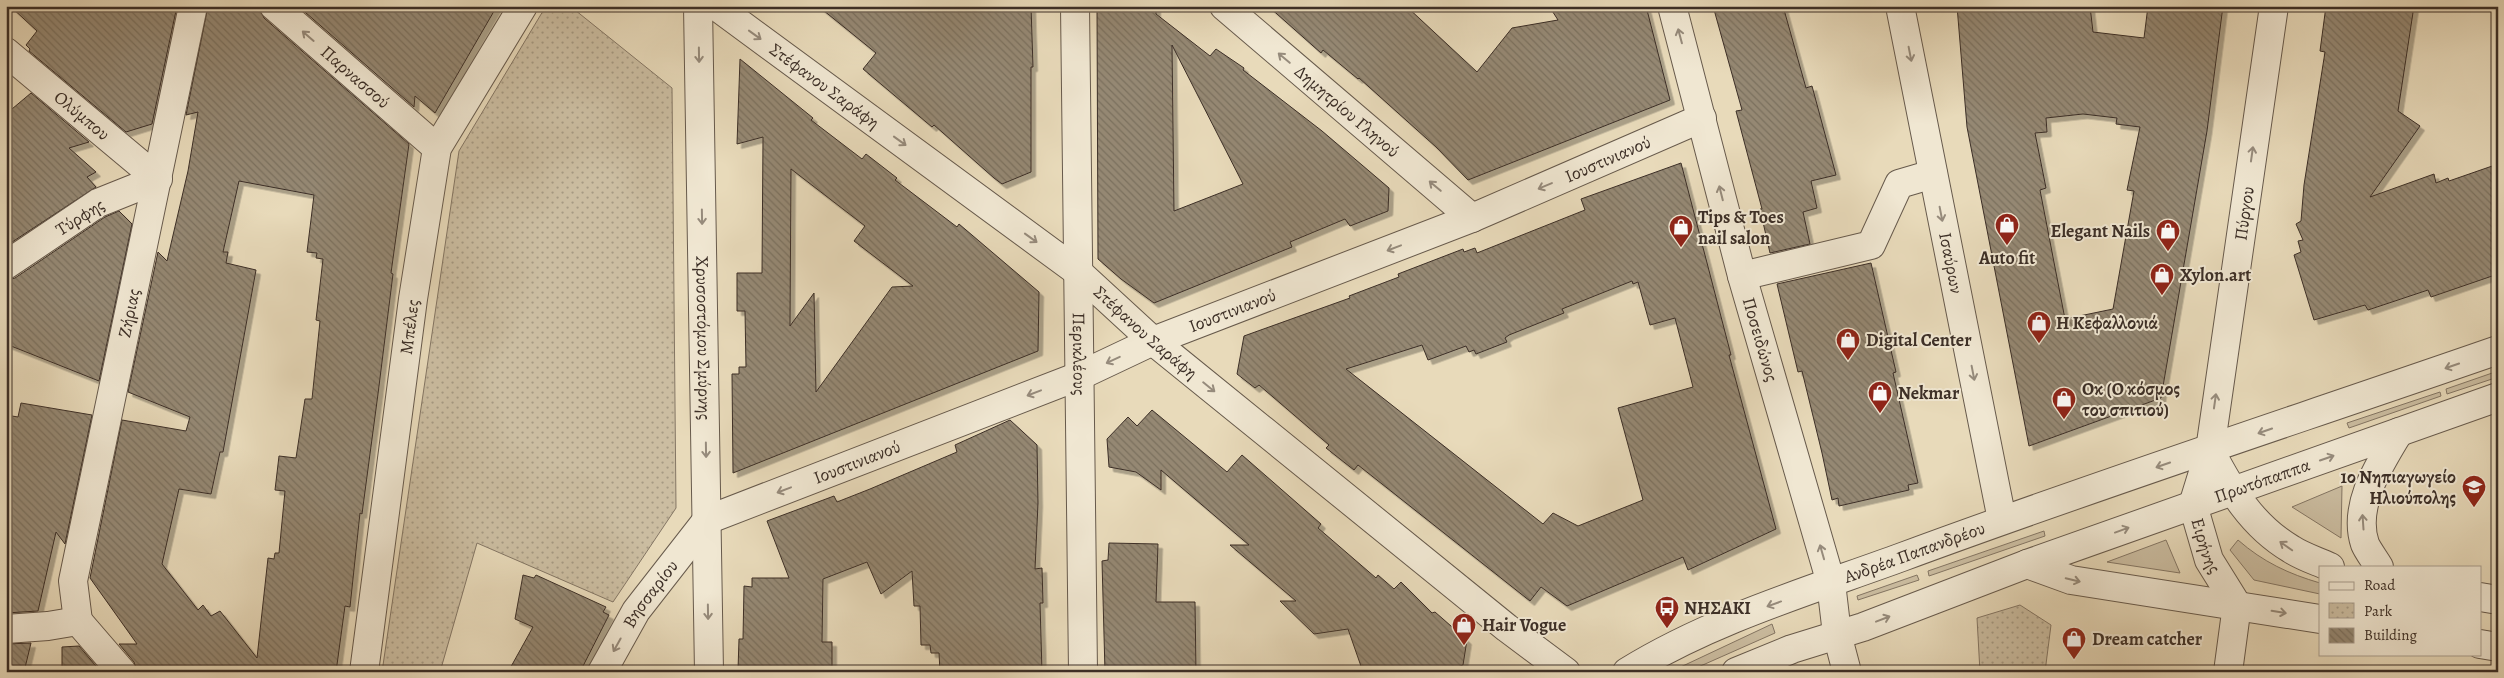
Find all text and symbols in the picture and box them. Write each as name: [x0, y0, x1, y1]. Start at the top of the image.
one-way arrow: [1675, 29, 1684, 45]
one-way arrow: [301, 30, 314, 41]
one-way arrow: [748, 30, 762, 40]
street label: Στέφανου Σαράφη: [765, 37, 885, 134]
street label: Παρνασσού: [316, 40, 395, 114]
one-way arrow: [694, 46, 704, 63]
one-way arrow: [1905, 46, 1915, 62]
one-way arrow: [1278, 52, 1291, 64]
street label: Δημητρίου Γληνού: [1290, 60, 1405, 163]
street label: Ολύμπου: [49, 85, 115, 146]
street label: Ιουστινιανού: [1561, 130, 1654, 188]
one-way arrow: [893, 136, 906, 147]
one-way arrow: [2247, 146, 2257, 162]
one-way arrow: [1428, 180, 1441, 192]
one-way arrow: [1538, 182, 1553, 192]
street label: Πύργου: [2228, 185, 2260, 242]
one-way arrow: [1716, 186, 1725, 202]
street label: Τύρφης: [51, 193, 109, 241]
place label: Tips & Toes nail salon: [1698, 205, 1784, 250]
one-way arrow: [1937, 205, 1947, 221]
one-way arrow: [697, 209, 707, 225]
shop icon: Auto fit: [1994, 212, 2020, 246]
shop icon: Tips & Toes nail salon: [1668, 214, 1694, 248]
shop icon: Elegant Nails: [2155, 218, 2181, 252]
place label: Elegant Nails: [2051, 219, 2150, 243]
street label: Ισαύρων: [1933, 230, 1969, 296]
one-way arrow: [1024, 232, 1038, 243]
one-way arrow: [1387, 244, 1402, 253]
place label: Auto fit: [1978, 246, 2035, 270]
street label: Χρυσοστόμου Σμύρνης: [690, 256, 717, 420]
shop icon: Xylon.art: [2149, 262, 2175, 296]
place label: Xylon.art: [2180, 263, 2251, 287]
street label: Στέφανου Σαράφη: [1088, 280, 1203, 385]
street label: Ιουστινιανού: [1185, 283, 1279, 338]
street label: Ζήριας: [112, 286, 146, 340]
street label: Ποσειδώνος: [1737, 295, 1784, 384]
street label: Μπέλες: [394, 298, 425, 356]
shop icon: Η Κεφαλλονιά: [2026, 310, 2052, 344]
place label: Η Κεφαλλονιά: [2056, 311, 2159, 335]
street label: Περικλέους: [1067, 312, 1092, 396]
shop icon: Digital Center: [1835, 327, 1861, 361]
place label: Digital Center: [1866, 328, 1972, 352]
one-way arrow: [1106, 355, 1121, 365]
one-way arrow: [2444, 362, 2460, 371]
one-way arrow: [1969, 364, 1978, 380]
place label: Οκ (Ο κόσμος του σπιτιού): [2081, 377, 2180, 422]
shop icon: Nekmar: [1867, 380, 1893, 414]
one-way arrow: [1203, 381, 1216, 392]
place label: Nekmar: [1898, 381, 1960, 405]
shop icon: Οκ (Ο κόσμος του σπιτιού): [2051, 386, 2077, 420]
one-way arrow: [1026, 390, 1041, 399]
one-way arrow: [2211, 394, 2221, 410]
one-way arrow: [2258, 427, 2273, 436]
street label: Ιουστινιανού: [810, 434, 904, 490]
one-way arrow: [701, 442, 711, 458]
street label: Πρωτόπαππα: [2211, 452, 2314, 509]
one-way arrow: [2319, 453, 2334, 462]
one-way arrow: [2156, 461, 2172, 471]
place label: 1ο Νηπιαγωγείο Ηλιούπολης: [2341, 465, 2456, 510]
school or university icon: 1ο Νηπιαγωγείο Ηλιούπολης: [2461, 474, 2487, 508]
one-way arrow: [777, 486, 792, 495]
street label: Ειρήνης: [2185, 515, 2226, 578]
one-way arrow: [2358, 515, 2367, 531]
street label: Ανδρέα Παπανδρέου: [1840, 516, 1988, 589]
one-way arrow: [2114, 525, 2129, 534]
one-way arrow: [2279, 541, 2293, 551]
one-way arrow: [1816, 544, 1826, 560]
street label: Βησσαρίου: [617, 555, 684, 632]
legend: [2319, 566, 2482, 656]
text: Road: [2364, 575, 2396, 595]
one-way arrow: [2064, 576, 2080, 585]
bus stop icon: ΝΗΣΑΚΙ: [1654, 595, 1680, 629]
place label: ΝΗΣΑΚΙ: [1684, 596, 1751, 620]
one-way arrow: [1767, 600, 1783, 609]
text: Park: [2364, 601, 2393, 621]
one-way arrow: [703, 604, 713, 620]
one-way arrow: [2270, 607, 2286, 617]
shop icon: Hair Vogue: [1451, 612, 1477, 646]
place label: Hair Vogue: [1482, 613, 1566, 637]
one-way arrow: [1875, 614, 1891, 623]
text: Building: [2364, 625, 2417, 645]
shop icon: Dream catcher: [2061, 626, 2087, 660]
place label: Dream catcher: [2092, 627, 2203, 651]
one-way arrow: [612, 637, 622, 652]

